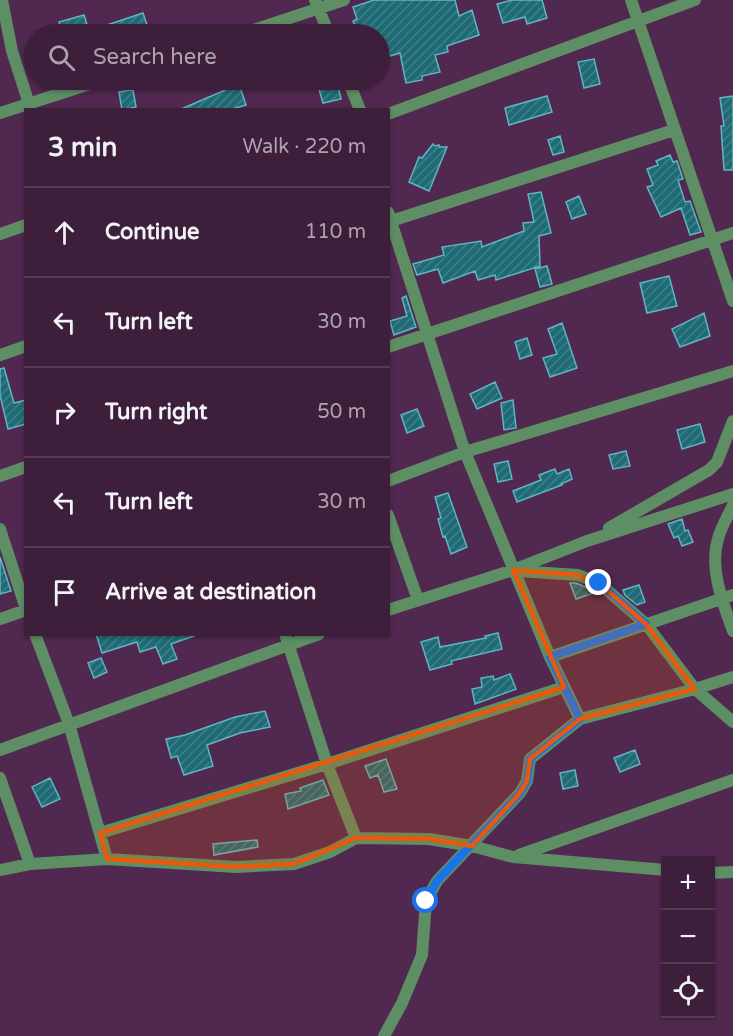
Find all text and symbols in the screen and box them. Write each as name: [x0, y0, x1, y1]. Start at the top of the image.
search box: [24, 24, 390, 90]
icon: search: [45, 41, 78, 74]
text: Search here: [93, 44, 217, 70]
text: 3 min: [48, 132, 117, 163]
text: Walk · 220 m: [243, 135, 366, 159]
icon: ahead: [48, 216, 81, 249]
text: Continue: [105, 219, 200, 245]
text: 110 m: [305, 220, 366, 244]
icon: left: [48, 306, 81, 339]
text: Turn left: [105, 309, 193, 335]
text: 30 m: [317, 310, 366, 334]
icon: right: [48, 396, 81, 429]
text: Turn right: [105, 399, 207, 425]
text: 50 m: [317, 400, 366, 424]
icon: left: [48, 486, 81, 519]
text: Turn left: [105, 489, 193, 515]
text: 30 m: [317, 490, 366, 514]
route end: [585, 569, 611, 595]
icon: arrive: [48, 576, 81, 609]
text: Arrive at destination: [105, 579, 316, 605]
map controls: [661, 856, 715, 1018]
button: +: [661, 856, 715, 910]
route start: [412, 887, 438, 913]
button: −: [661, 910, 715, 964]
button: locate: [661, 964, 715, 1018]

